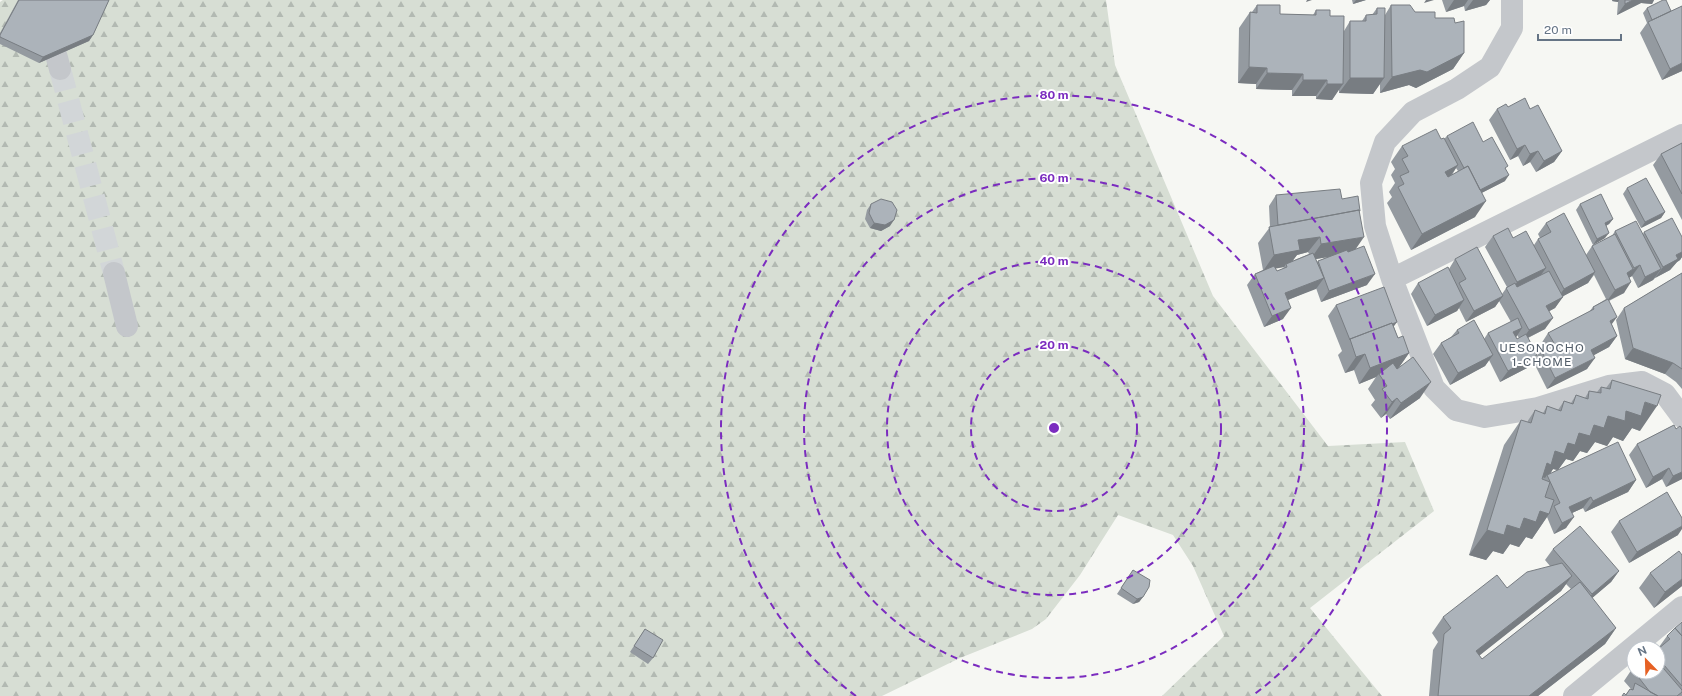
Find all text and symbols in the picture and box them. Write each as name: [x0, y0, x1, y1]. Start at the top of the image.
scale bar: [1538, 16, 1621, 42]
text: 20 m: [1544, 23, 1572, 37]
text: 80 m: [1039, 88, 1069, 102]
text: 60 m: [1039, 171, 1069, 185]
text: 40 m: [1039, 254, 1069, 268]
text: 20 m: [1040, 338, 1069, 352]
district label: UESONOCHO 1-CHOME: [1499, 341, 1585, 369]
centre of rings: [1047, 421, 1061, 435]
north arrow: [1626, 640, 1666, 680]
text: N: [1636, 644, 1648, 658]

